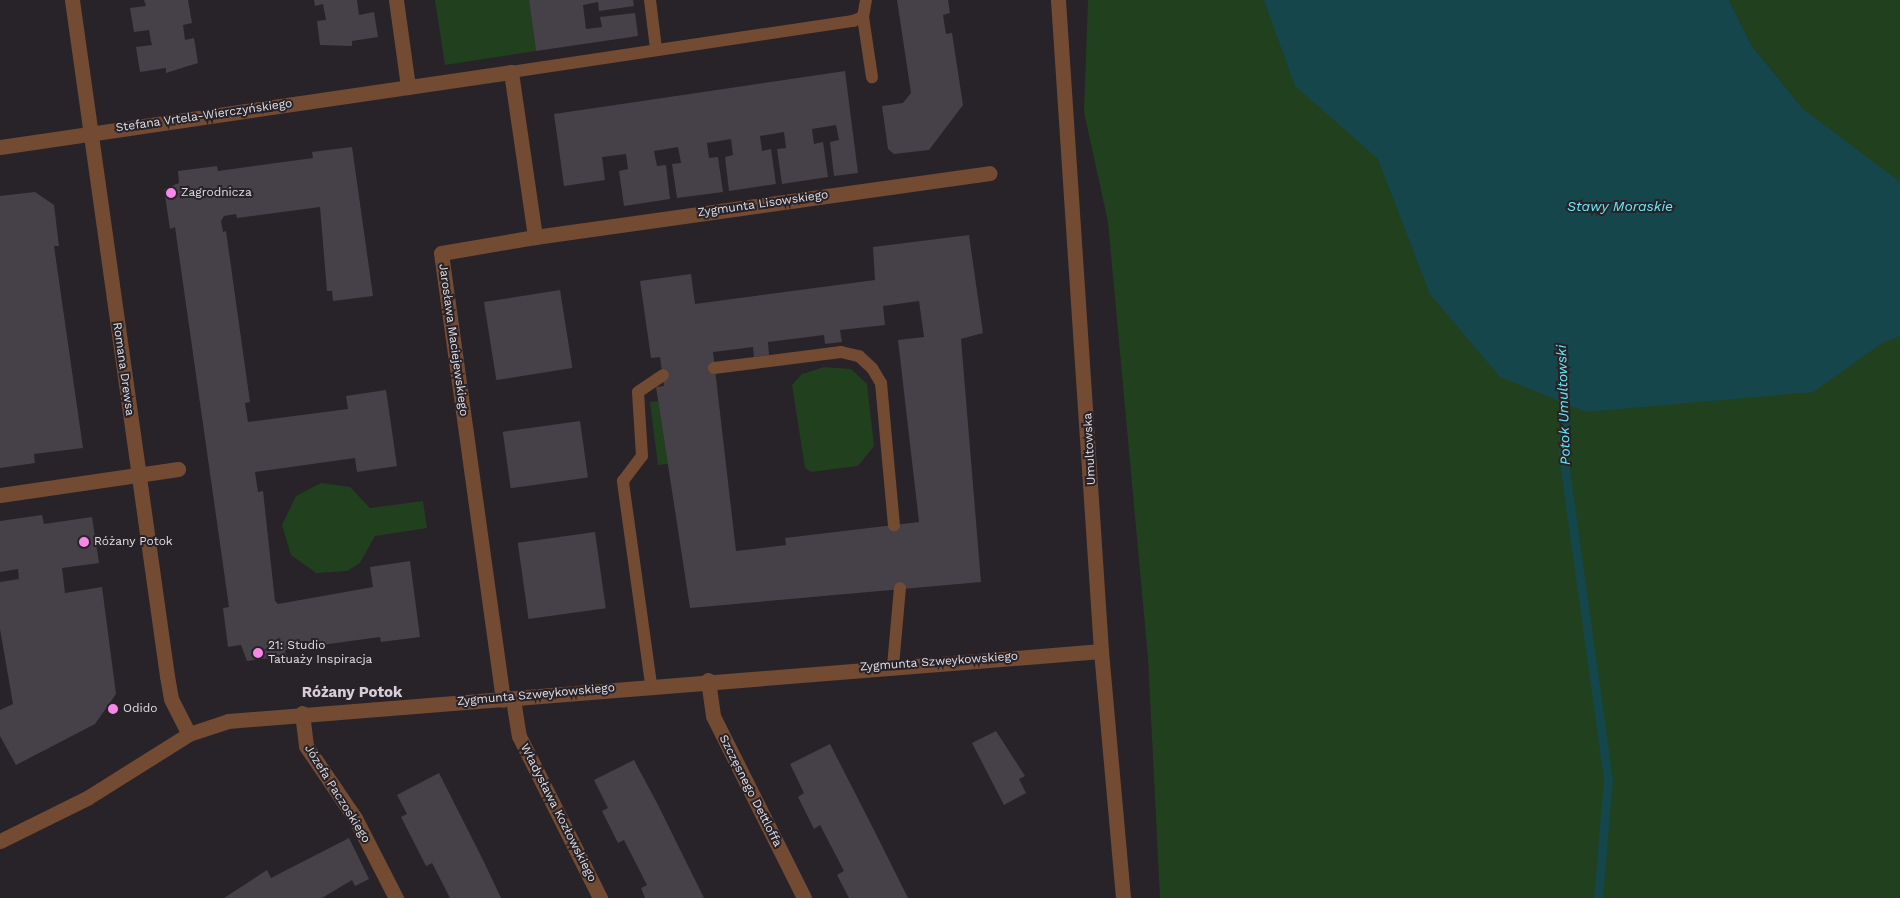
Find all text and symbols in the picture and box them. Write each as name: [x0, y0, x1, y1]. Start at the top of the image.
street label: Stefana Vrtela-Wierczyńskiego: [114, 96, 294, 136]
place label: Zagrodnicza: [181, 186, 252, 200]
marker: Zagrodnicza: [165, 187, 177, 199]
street label: Zygmunta Lisowskiego: [697, 188, 829, 220]
water label: Stawy Moraskie: [1567, 198, 1673, 214]
street label: Jarosława Maciejewskiego: [435, 263, 471, 417]
street label: Romana Drewsa: [109, 321, 137, 417]
water label: Potok Umultowski: [1552, 344, 1574, 466]
street label: Umultowska: [1081, 412, 1099, 486]
place label: Różany Potok: [94, 535, 173, 549]
marker: Różany Potok: [78, 536, 90, 548]
place label: 21: Studio Tatuaży Inspiracja: [268, 639, 373, 667]
marker: 21: Studio Tatuaży Inspiracja: [252, 647, 264, 659]
street label: Zygmunta Szweykowskiego: [859, 649, 1019, 675]
street label: Zygmunta Szweykowskiego: [456, 681, 616, 709]
district label: Różany Potok: [302, 684, 402, 702]
place label: Odido: [123, 702, 157, 716]
marker: Odido: [107, 703, 119, 715]
street label: Szczęsnego Dettloffa: [716, 733, 784, 849]
street label: Władysława Kozłowskiego: [517, 741, 599, 885]
street label: Józefa Paczoskiego: [301, 742, 373, 846]

